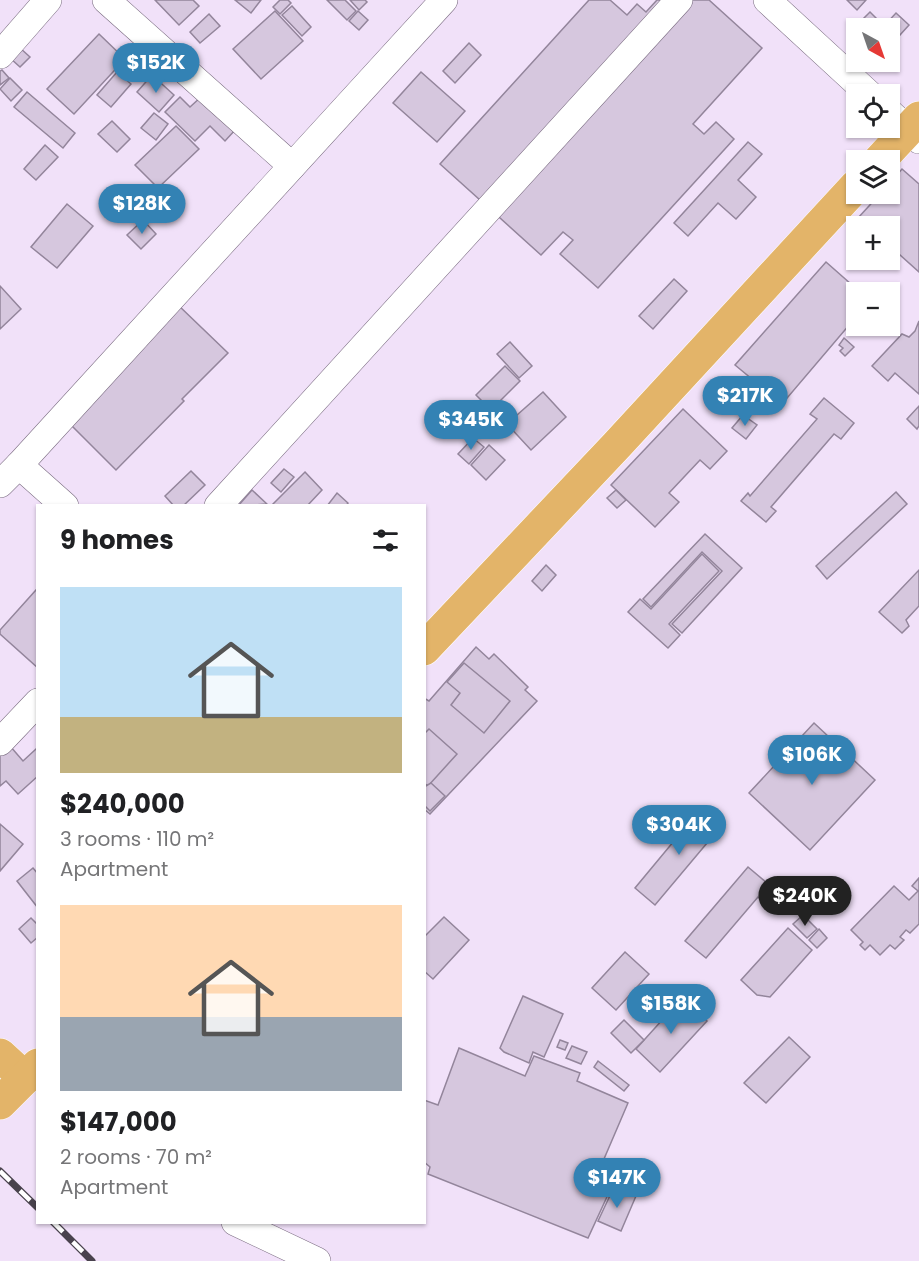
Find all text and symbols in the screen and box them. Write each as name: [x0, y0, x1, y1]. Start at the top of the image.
north arrow: [846, 18, 900, 72]
map controls: [846, 18, 900, 336]
pin: $152K: [114, 43, 198, 94]
text: $152K: [126, 48, 186, 76]
button: locate: [846, 84, 900, 138]
button: layers: [846, 150, 900, 204]
pin: $128K: [100, 184, 184, 235]
text: $128K: [113, 189, 172, 217]
button: +: [846, 216, 900, 270]
button: −: [846, 282, 900, 336]
pin: $217K: [703, 376, 787, 427]
text: $217K: [717, 381, 773, 409]
pin: $345K: [429, 400, 513, 451]
text: $345K: [438, 405, 504, 433]
text: 9 homes: [60, 522, 174, 558]
icon: filters: [369, 524, 402, 557]
icon: home: [177, 626, 285, 734]
pin: $106K: [770, 735, 854, 786]
text: $106K: [782, 740, 842, 768]
text: $240,000: [60, 786, 185, 822]
pin: $304K: [637, 805, 721, 856]
text: $304K: [646, 810, 712, 838]
text: 3 rooms · 110 m²: [60, 825, 214, 853]
text: Apartment: [60, 855, 168, 883]
pin: $240K: [763, 876, 847, 927]
text: $240K: [772, 881, 838, 909]
icon: home: [177, 944, 285, 1052]
pin: $158K: [629, 984, 713, 1035]
text: $158K: [641, 989, 701, 1017]
text: $147,000: [60, 1104, 177, 1140]
text: 2 rooms · 70 m²: [60, 1143, 212, 1171]
pin: $147K: [575, 1158, 659, 1209]
text: $147K: [588, 1163, 646, 1191]
text: Apartment: [60, 1173, 168, 1201]

